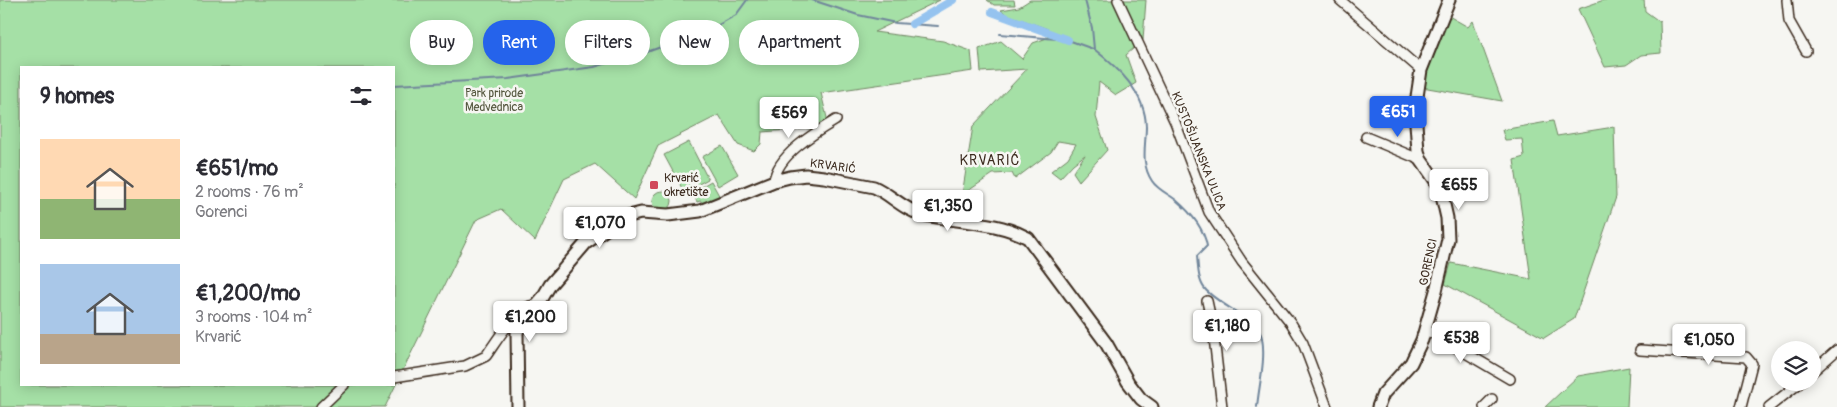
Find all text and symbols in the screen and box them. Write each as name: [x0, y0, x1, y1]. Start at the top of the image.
chip: Buy: [410, 20, 473, 65]
chip: Rent: [483, 20, 555, 65]
chip: Filters: [565, 20, 650, 65]
chip: New: [660, 20, 729, 65]
chip: Apartment: [739, 20, 859, 65]
icon: filters: [347, 82, 375, 110]
text: 9 homes: [40, 83, 114, 110]
park label: Park prirode Medvednica: [465, 86, 524, 115]
street label: KUSTOŠIJANSKA ULICA: [1168, 89, 1230, 213]
pin: €569: [759, 96, 819, 139]
pin: €651: [1368, 96, 1428, 138]
text: €651: [1381, 102, 1415, 122]
text: €569: [771, 103, 807, 123]
district label: KRVARIĆ: [960, 151, 1020, 169]
text: €651/mo: [195, 155, 278, 182]
street label: KRVARIĆ: [809, 155, 857, 177]
icon: home: [80, 159, 140, 219]
pin: €655: [1429, 168, 1489, 211]
place label: Krvarić okretište: [664, 171, 709, 200]
text: €655: [1440, 175, 1478, 195]
marker: Krvarić okretište: [648, 179, 660, 191]
text: 2 rooms · 76 m²: [195, 182, 304, 202]
pin: €1,350: [907, 190, 989, 232]
text: €1,350: [923, 196, 973, 216]
text: Gorenci: [195, 202, 247, 222]
pin: €1,070: [559, 206, 641, 249]
text: €1,070: [574, 213, 626, 233]
street label: GORENCI: [1416, 237, 1441, 287]
text: €1,200/mo: [195, 280, 300, 307]
icon: home: [80, 284, 140, 344]
pin: €1,200: [489, 300, 571, 343]
text: 3 rooms · 104 m²: [195, 307, 312, 327]
text: €1,200: [504, 307, 556, 327]
pin: €1,180: [1186, 310, 1268, 352]
text: €1,180: [1204, 316, 1250, 336]
pin: €538: [1431, 322, 1491, 364]
pin: €1,050: [1668, 324, 1750, 366]
text: Krvarić: [195, 327, 242, 347]
text: €538: [1443, 328, 1479, 348]
text: €1,050: [1683, 330, 1735, 350]
map controls: [1771, 341, 1821, 391]
button: layers: [1771, 341, 1821, 391]

